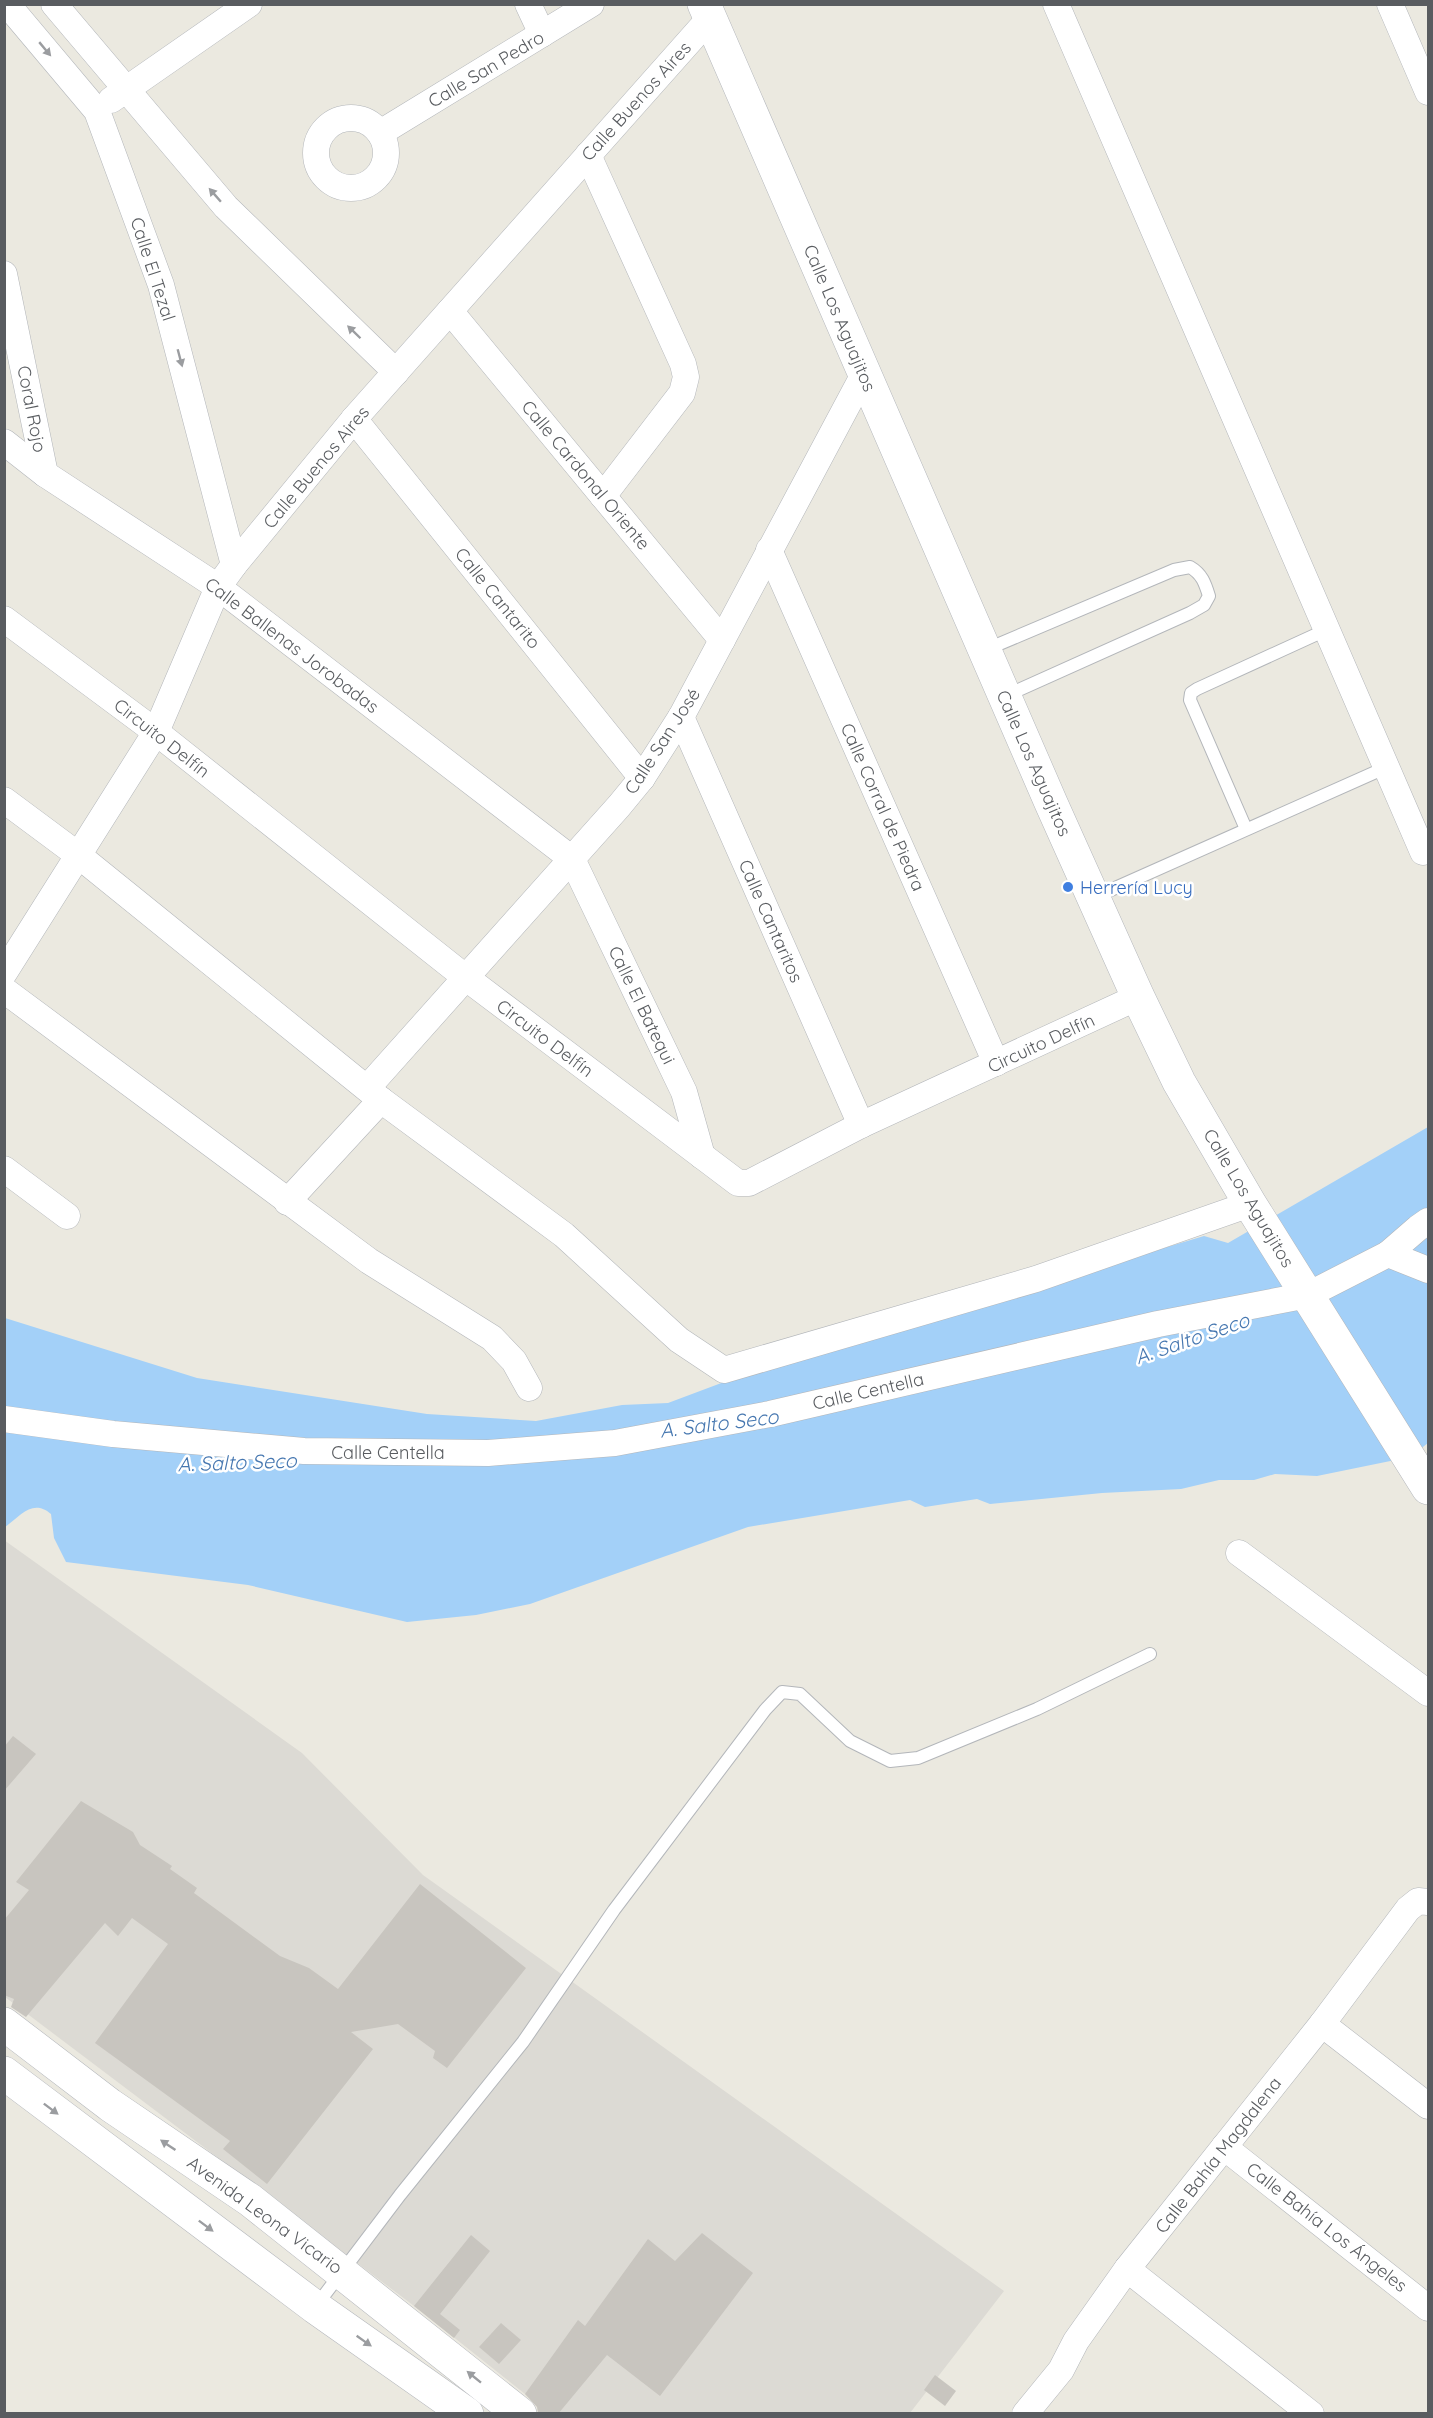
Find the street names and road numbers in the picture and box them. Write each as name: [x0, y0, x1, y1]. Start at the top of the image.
street label: Calle San Pedro: [424, 25, 548, 113]
street label: Calle Buenos Aires: [576, 36, 696, 166]
street label: Calle El Tezal: [125, 214, 181, 324]
street label: Calle Los Aguajitos: [799, 241, 881, 395]
street label: Coral Rojo: [12, 364, 52, 454]
street label: Calle Cardonal Oriente: [517, 395, 655, 555]
street label: Calle Buenos Aires: [258, 401, 374, 533]
street label: Calle Cantarito: [450, 543, 546, 653]
street label: Calle Ballenas Jorobadas: [200, 572, 384, 718]
street label: Calle San José: [619, 684, 705, 798]
street label: Calle Los Aguajitos: [991, 686, 1077, 840]
street label: Circuito Delfín: [109, 693, 215, 783]
street label: Calle Corral de Piedra: [836, 719, 930, 895]
street label: Calle Cantaritos: [734, 856, 808, 986]
street label: Calle El Batequi: [603, 942, 681, 1068]
street label: Circuito Delfín: [492, 994, 598, 1082]
street label: Circuito Delfín: [984, 1008, 1098, 1078]
street label: Calle Los Aguajitos: [1199, 1125, 1299, 1271]
street label: Calle Centella: [810, 1367, 926, 1415]
street label: Calle Centella: [331, 1441, 445, 1464]
street label: Calle Bahía Magdalena: [1150, 2072, 1286, 2238]
street label: Avenida Leona Vicario: [183, 2151, 347, 2279]
street label: Calle Bahía Los Ángeles: [1242, 2157, 1412, 2297]

